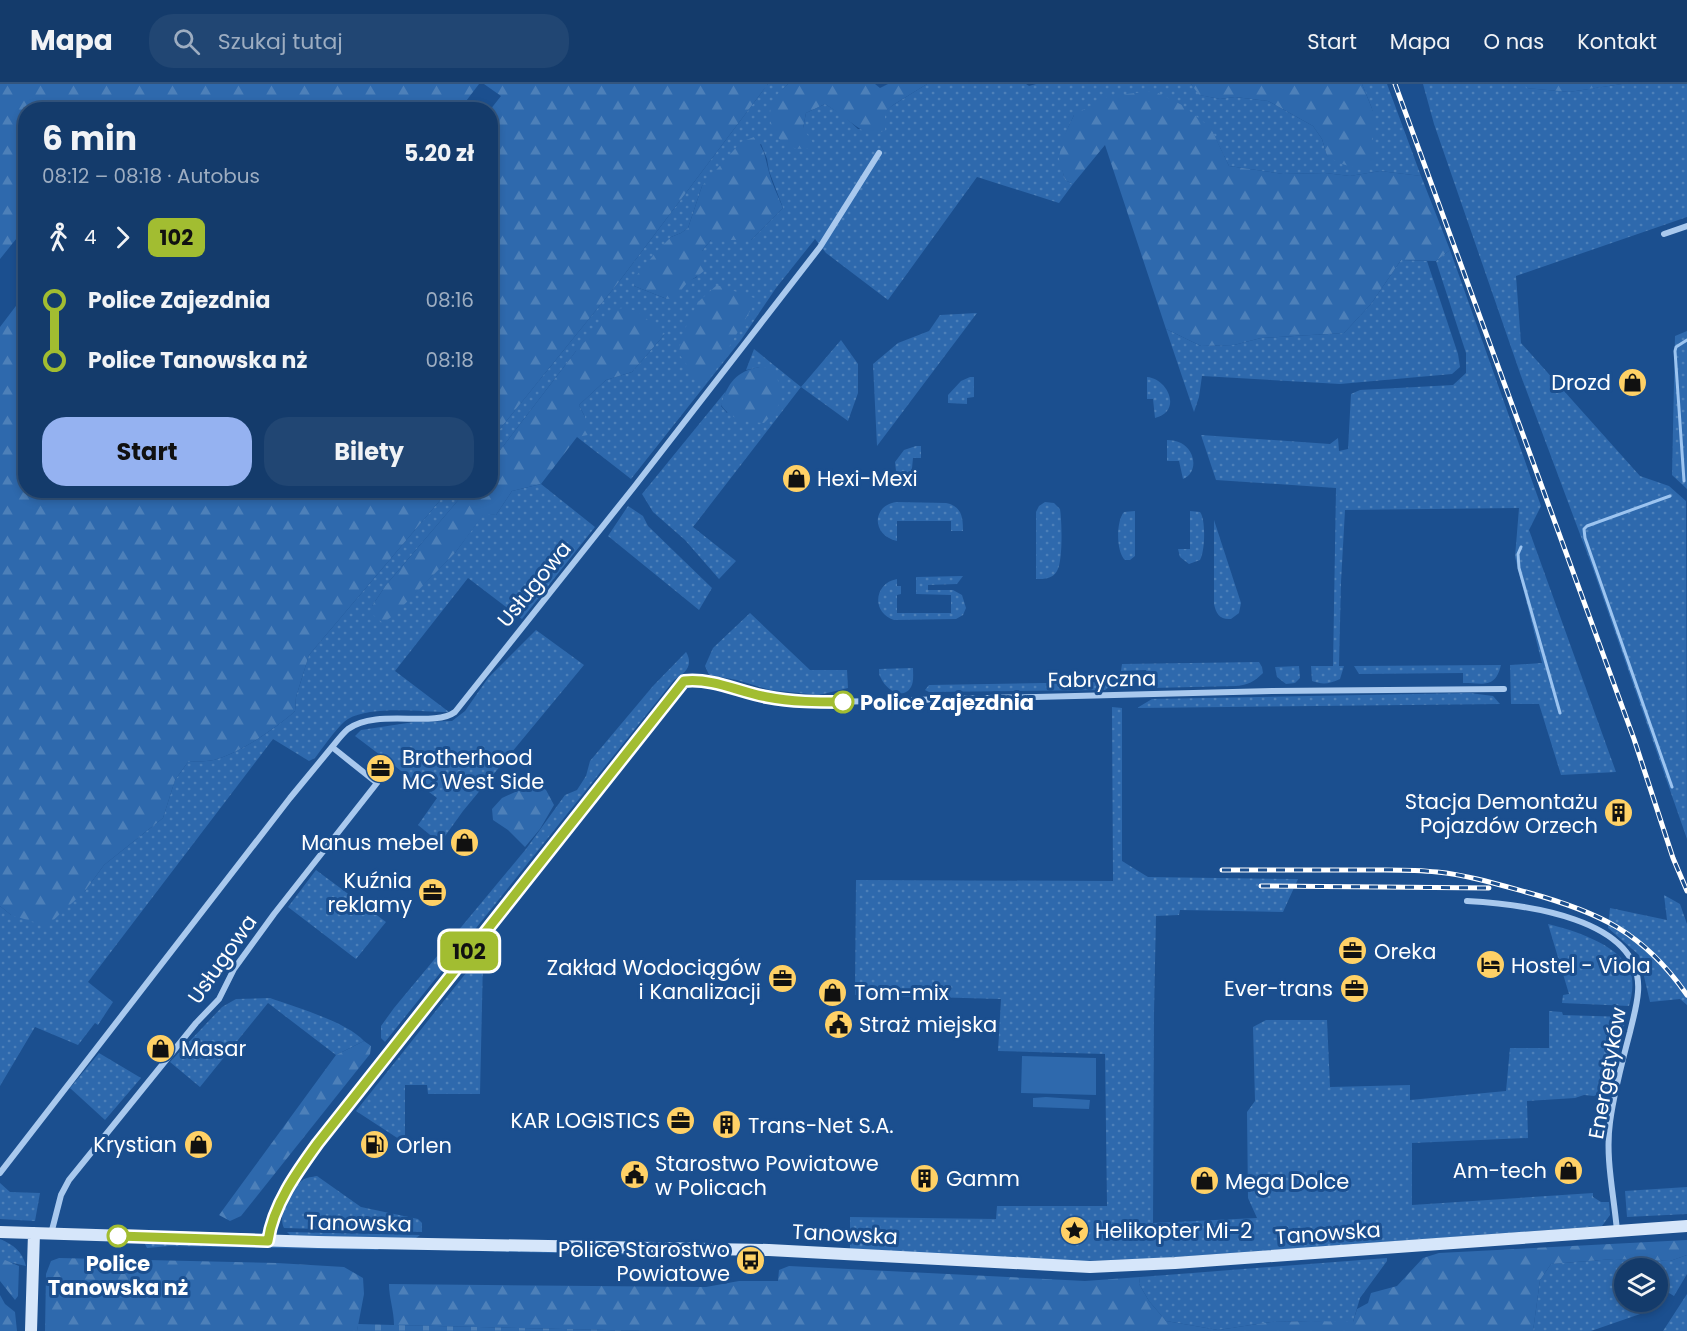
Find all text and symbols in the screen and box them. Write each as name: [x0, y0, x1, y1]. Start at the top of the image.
search box: [149, 14, 569, 68]
text: Mapa: [30, 21, 113, 60]
icon: search: [170, 25, 203, 58]
text: Szukaj tutaj: [218, 26, 343, 57]
text: Start: [1307, 27, 1357, 56]
text: Mapa: [1390, 27, 1451, 56]
text: O nas: [1484, 27, 1544, 56]
text: Kontakt: [1577, 27, 1657, 56]
text: 6 min: [42, 115, 137, 162]
text: 5.20 zł: [404, 138, 474, 169]
text: 08:12 – 08:18 · Autobus: [42, 162, 260, 190]
icon: walk: [42, 221, 75, 254]
icon: forward: [106, 221, 139, 254]
text: 4: [84, 223, 97, 251]
text: 102: [160, 223, 193, 252]
text: Police Zajezdnia: [88, 285, 270, 316]
text: 08:16: [425, 286, 474, 314]
text: Police Tanowska nż: [88, 345, 307, 376]
text: 08:18: [426, 346, 474, 374]
shop icon: Drozd: [1616, 366, 1648, 398]
place label: Drozd: [1551, 368, 1611, 397]
button: Start: [42, 417, 252, 486]
button: Bilety: [264, 417, 474, 486]
shop icon: Hexi-Mexi: [780, 462, 812, 494]
place label: Hexi-Mexi: [817, 464, 918, 493]
street label: Usługowa: [490, 535, 578, 633]
street label: Fabryczna: [1047, 664, 1157, 694]
place label: Police Zajezdnia: [860, 688, 1034, 717]
marker: Police Zajezdnia: [832, 691, 854, 713]
place label: Brotherhood MC West Side: [402, 743, 544, 796]
office icon: Brotherhood MC West Side: [365, 753, 397, 785]
place label: Stacja Demontażu Pojazdów Orzech: [1405, 787, 1598, 840]
building icon: Stacja Demontażu Pojazdów Orzech: [1603, 797, 1635, 829]
shop icon: Manus mebel: [449, 826, 481, 858]
place label: Manus mebel: [301, 828, 444, 857]
place label: Kuźnia reklamy: [328, 866, 412, 919]
office icon: Kuźnia reklamy: [417, 876, 449, 908]
street label: Usługowa: [181, 909, 263, 1009]
line badge: 102: [434, 932, 504, 970]
office icon: Oreka: [1337, 935, 1369, 967]
text: 102: [452, 937, 486, 966]
place label: Oreka: [1374, 937, 1436, 966]
hotel icon: Hostel - Viola: [1474, 949, 1506, 981]
place label: Hostel - Viola: [1511, 951, 1651, 980]
place label: Zakład Wodociągów i Kanalizacji: [547, 953, 761, 1006]
office icon: Zakład Wodociągów i Kanalizacji: [766, 963, 798, 995]
office icon: Ever-trans: [1338, 972, 1370, 1004]
place label: Ever-trans: [1224, 974, 1333, 1003]
shop icon: Tom-mix: [817, 976, 849, 1008]
place label: Tom-mix: [854, 978, 949, 1007]
street label: Energetyków: [1581, 1005, 1633, 1141]
public building icon: Straż miejska: [822, 1008, 854, 1040]
place label: Straż miejska: [859, 1010, 997, 1039]
shop icon: Masar: [144, 1032, 176, 1064]
place label: Masar: [181, 1034, 246, 1063]
office icon: KAR LOGISTICS: [665, 1104, 697, 1136]
place label: KAR LOGISTICS: [510, 1106, 660, 1135]
building icon: Trans-Net S.A.: [711, 1109, 743, 1141]
place label: Trans-Net S.A.: [748, 1111, 894, 1140]
shop icon: Krystian: [182, 1128, 214, 1160]
fuel station icon: Orlen: [359, 1129, 391, 1161]
place label: Krystian: [93, 1130, 177, 1159]
place label: Orlen: [396, 1131, 452, 1160]
place label: Starostwo Powiatowe w Policach: [655, 1149, 879, 1202]
shop icon: Am-tech: [1552, 1154, 1584, 1186]
place label: Am-tech: [1453, 1156, 1547, 1185]
public building icon: Starostwo Powiatowe w Policach: [618, 1159, 650, 1191]
building icon: Gamm: [909, 1162, 941, 1194]
place label: Gamm: [946, 1164, 1020, 1193]
shop icon: Mega Dolce: [1188, 1165, 1220, 1197]
place label: Mega Dolce: [1225, 1167, 1349, 1196]
street label: Tanowska: [306, 1208, 412, 1238]
place icon: Helikopter Mi-2: [1058, 1214, 1090, 1246]
street label: Tanowska: [1274, 1215, 1382, 1251]
place label: Helikopter Mi-2: [1095, 1216, 1252, 1245]
street label: Tanowska: [791, 1217, 899, 1251]
marker: Police Tanowska nż: [107, 1225, 129, 1247]
place label: Police Starostwo Powiatowe: [558, 1235, 730, 1288]
bus stop icon: Police Starostwo Powiatowe: [735, 1245, 767, 1277]
place label: Police Tanowska nż: [48, 1249, 188, 1302]
map controls: [1614, 1258, 1668, 1312]
button: layers: [1614, 1258, 1668, 1312]

